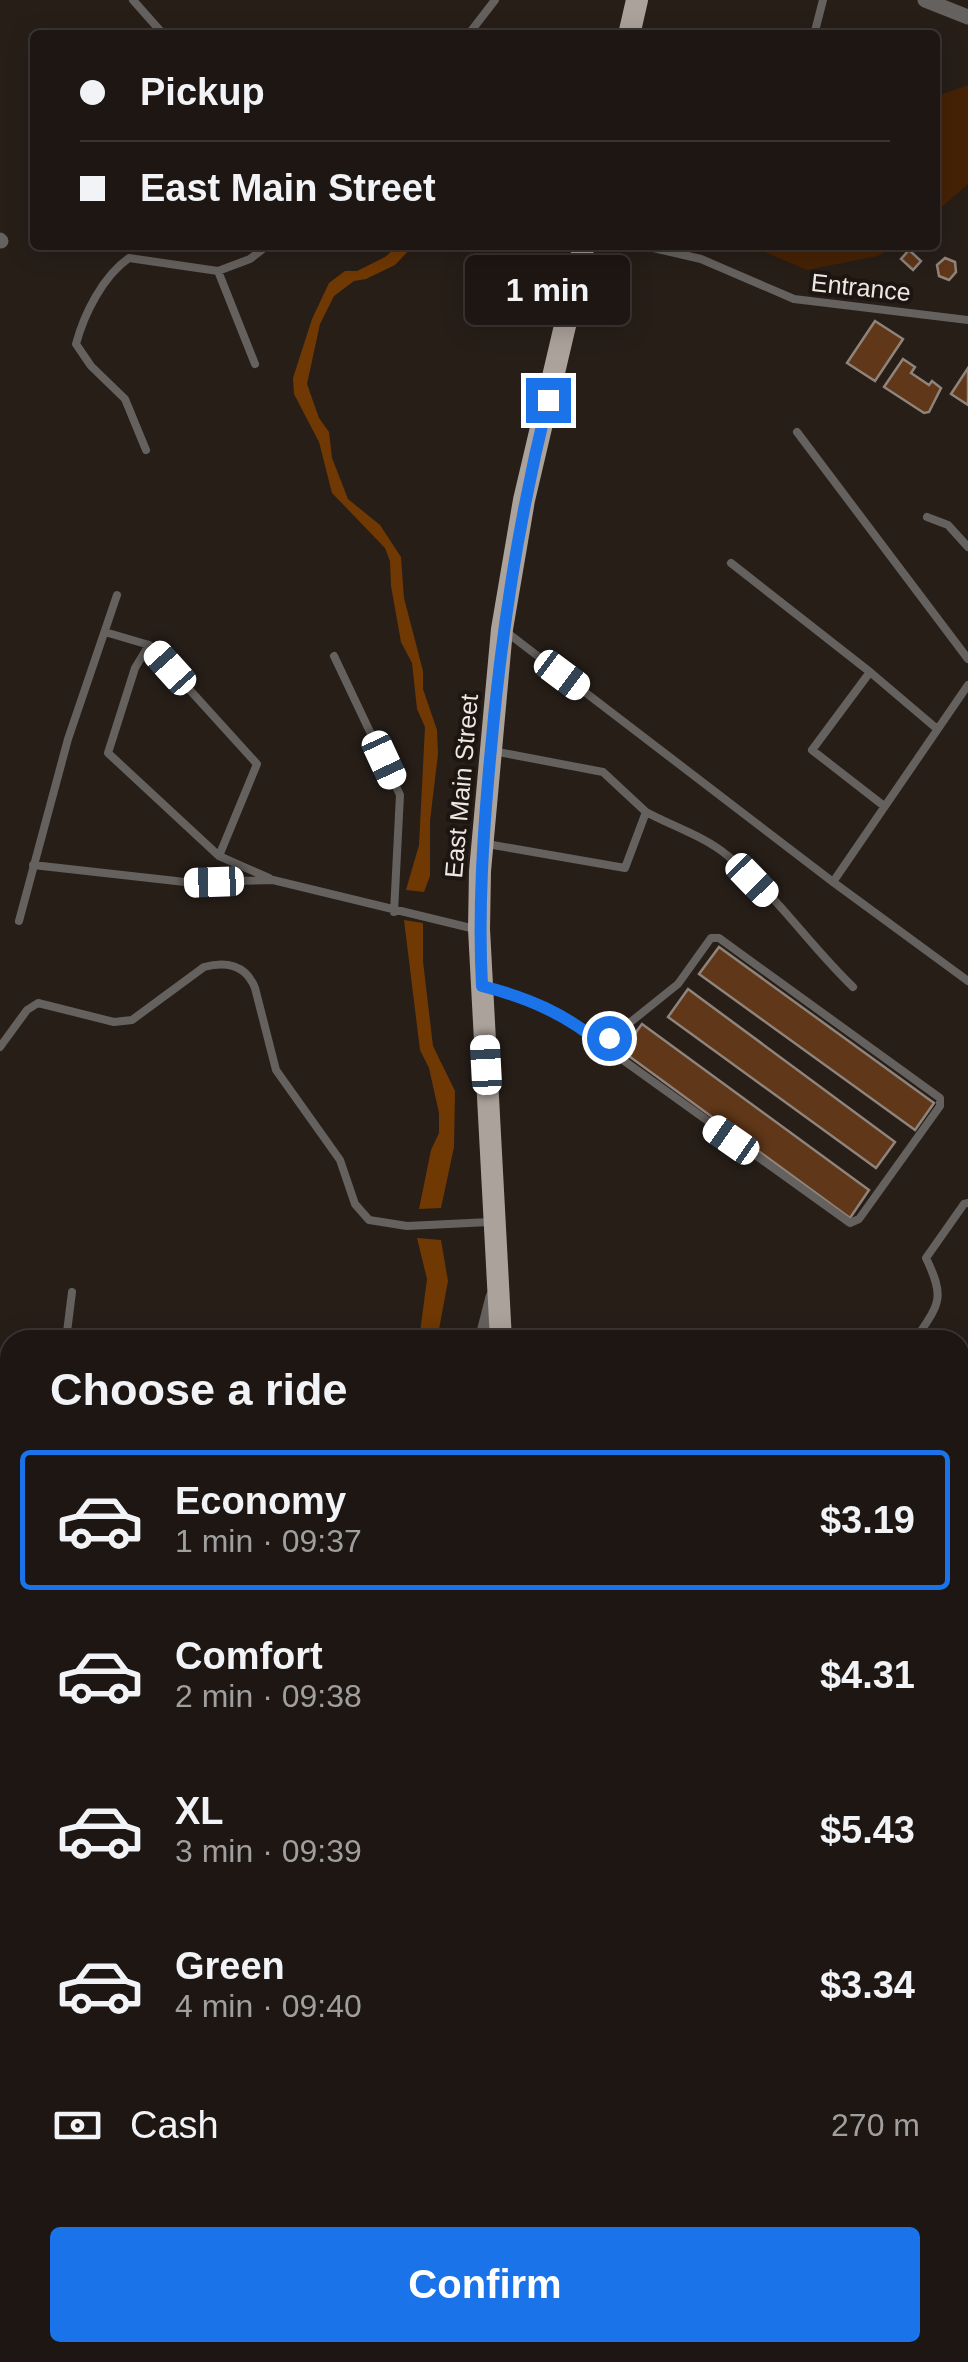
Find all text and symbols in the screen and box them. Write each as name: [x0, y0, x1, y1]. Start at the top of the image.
text: Pickup: [140, 71, 265, 113]
text: East Main Street: [140, 167, 436, 209]
callout: 1 min: [466, 255, 630, 325]
street label: Entrance: [810, 268, 912, 306]
text: 1 min: [506, 272, 589, 308]
route end: [526, 378, 571, 423]
car: [139, 636, 201, 700]
car: [529, 645, 595, 705]
street label: East Main Street: [439, 693, 483, 879]
car: [358, 726, 410, 794]
car: [720, 848, 784, 912]
car: [183, 866, 245, 898]
route start: [587, 1016, 632, 1061]
car: [469, 1034, 503, 1096]
car: [698, 1111, 764, 1169]
text: Choose a ride: [50, 1364, 348, 1415]
icon: car: [55, 1475, 145, 1565]
text: Economy: [175, 1480, 346, 1522]
text: $3.19: [820, 1499, 915, 1541]
text: 1 min · 09:37: [175, 1523, 362, 1559]
icon: car: [55, 1630, 145, 1720]
text: Comfort: [175, 1635, 323, 1677]
text: $4.31: [820, 1654, 915, 1696]
text: 2 min · 09:38: [175, 1678, 362, 1714]
icon: car: [55, 1785, 145, 1875]
text: XL: [175, 1790, 224, 1832]
text: $5.43: [820, 1809, 915, 1851]
text: 3 min · 09:39: [175, 1833, 362, 1869]
icon: car: [55, 1940, 145, 2030]
text: Green: [175, 1945, 285, 1987]
text: $3.34: [820, 1964, 915, 2006]
text: 4 min · 09:40: [175, 1988, 362, 2024]
icon: cash: [50, 2098, 105, 2153]
text: Cash: [130, 2104, 219, 2146]
text: 270 m: [831, 2107, 920, 2143]
button: Confirm: [50, 2227, 920, 2342]

